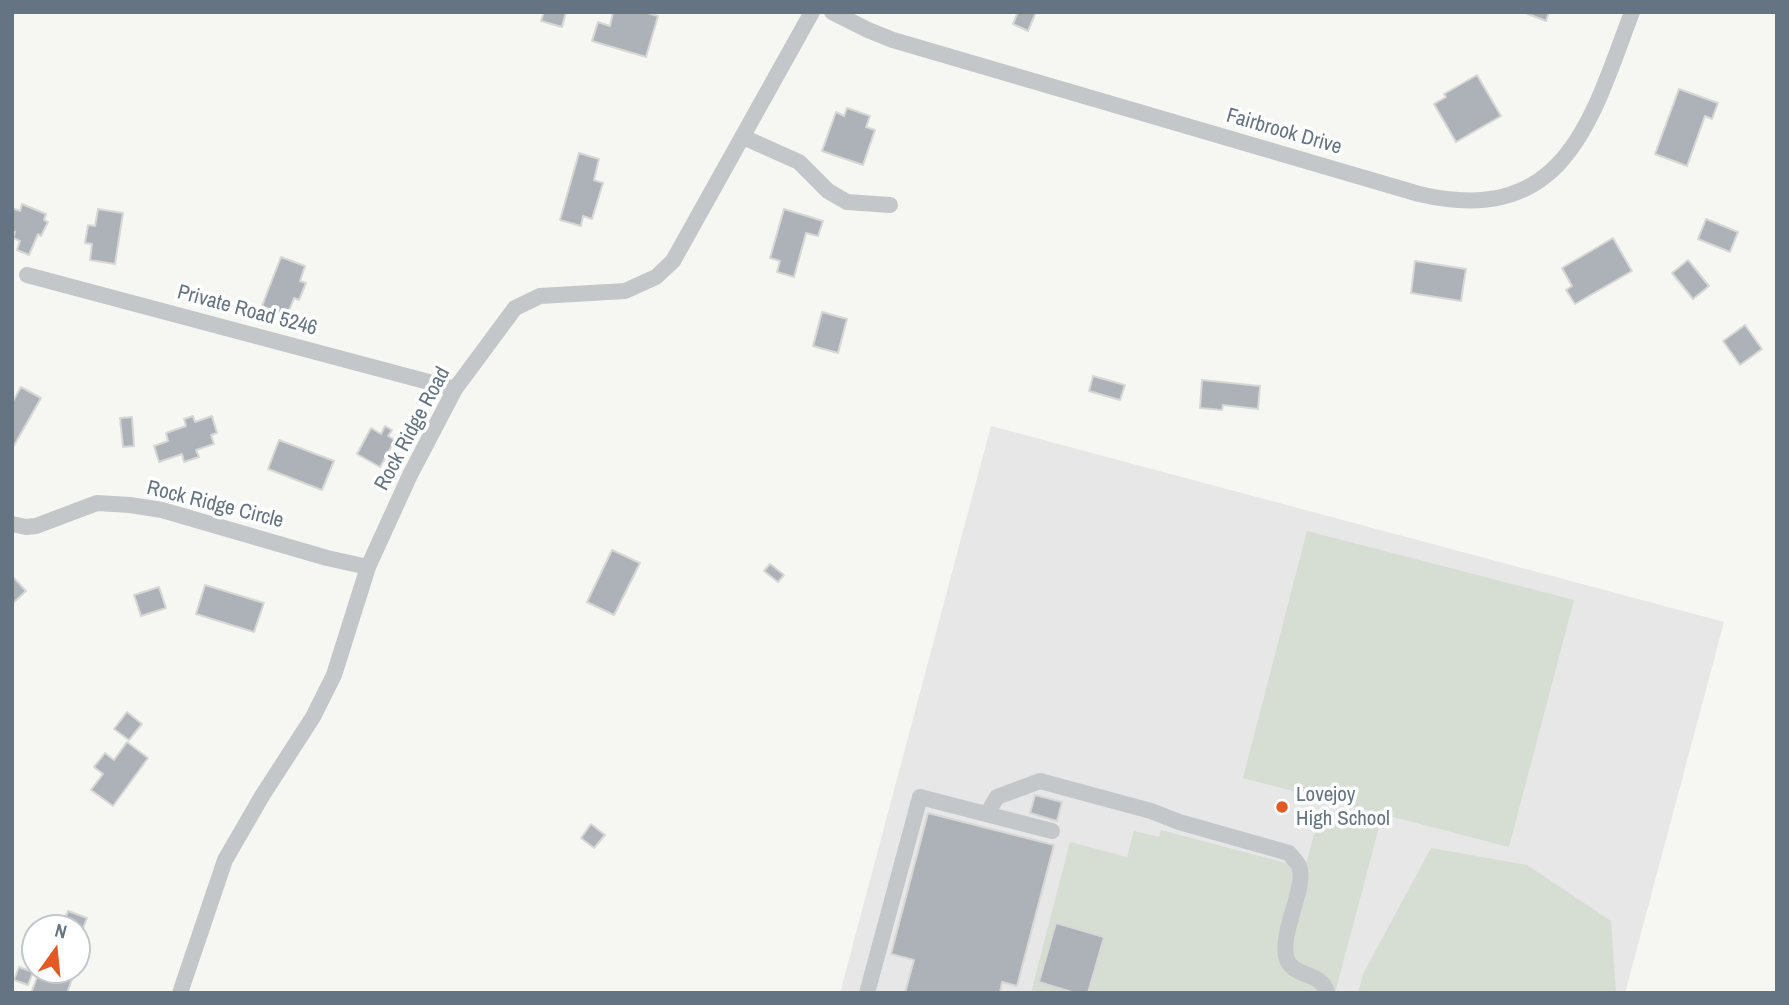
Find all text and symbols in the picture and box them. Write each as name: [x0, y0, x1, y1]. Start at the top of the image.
street label: Fairbrook Drive: [1223, 104, 1345, 160]
street label: Private Road 5246: [174, 280, 320, 342]
street label: Rock Ridge Road: [370, 363, 456, 495]
street label: Rock Ridge Circle: [144, 476, 286, 534]
place label: Lovejoy High School: [1296, 782, 1390, 832]
marker: Lovejoy High School: [1274, 799, 1290, 815]
north arrow: [21, 914, 91, 984]
text: N: [52, 917, 70, 945]

